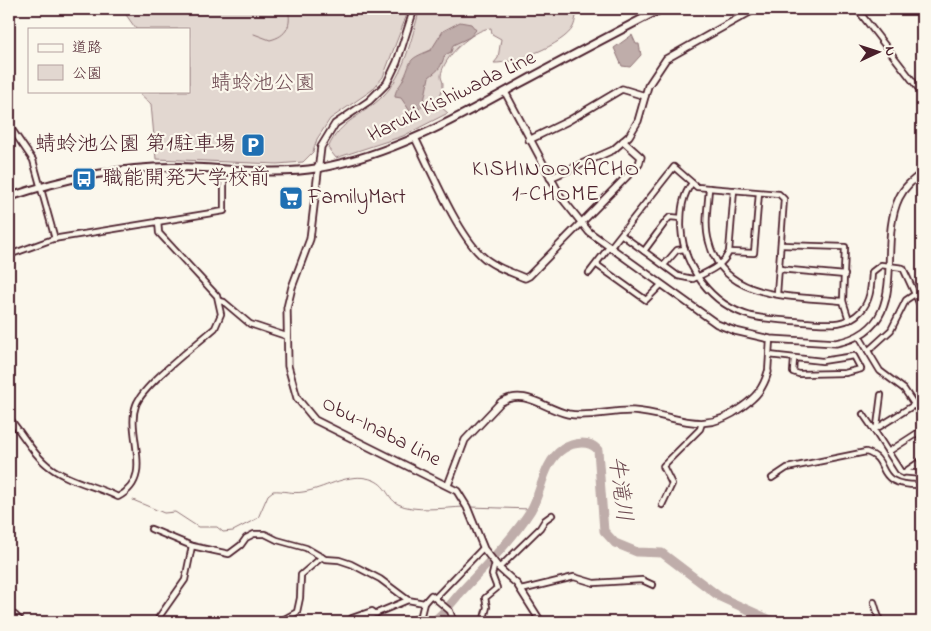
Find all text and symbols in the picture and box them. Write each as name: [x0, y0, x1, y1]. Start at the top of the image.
legend: [28, 28, 190, 92]
north arrow: [854, 28, 904, 78]
text: 道路: [72, 37, 102, 59]
street label: Haruki Kishiwada Line: [363, 43, 542, 151]
text: N: [879, 46, 900, 57]
text: 公園: [72, 63, 102, 85]
park label: 蜻蛉池公園: [211, 69, 316, 99]
place label: 蜻蛉池公園 第1駐車場: [35, 130, 236, 160]
parking icon: 蜻蛉池公園 第1駐車場: [240, 132, 266, 158]
district label: KISHINOOKACHO 1-CHOME: [472, 154, 640, 211]
place label: 職能開発大学校前: [102, 164, 270, 194]
bus stop icon: 職能開発大学校前: [71, 166, 97, 192]
place label: FamilyMart: [307, 183, 406, 215]
supermarket icon: FamilyMart: [278, 185, 304, 211]
street label: Obu-Inaba Line: [316, 389, 446, 475]
water label: 牛滝川: [599, 454, 639, 524]

